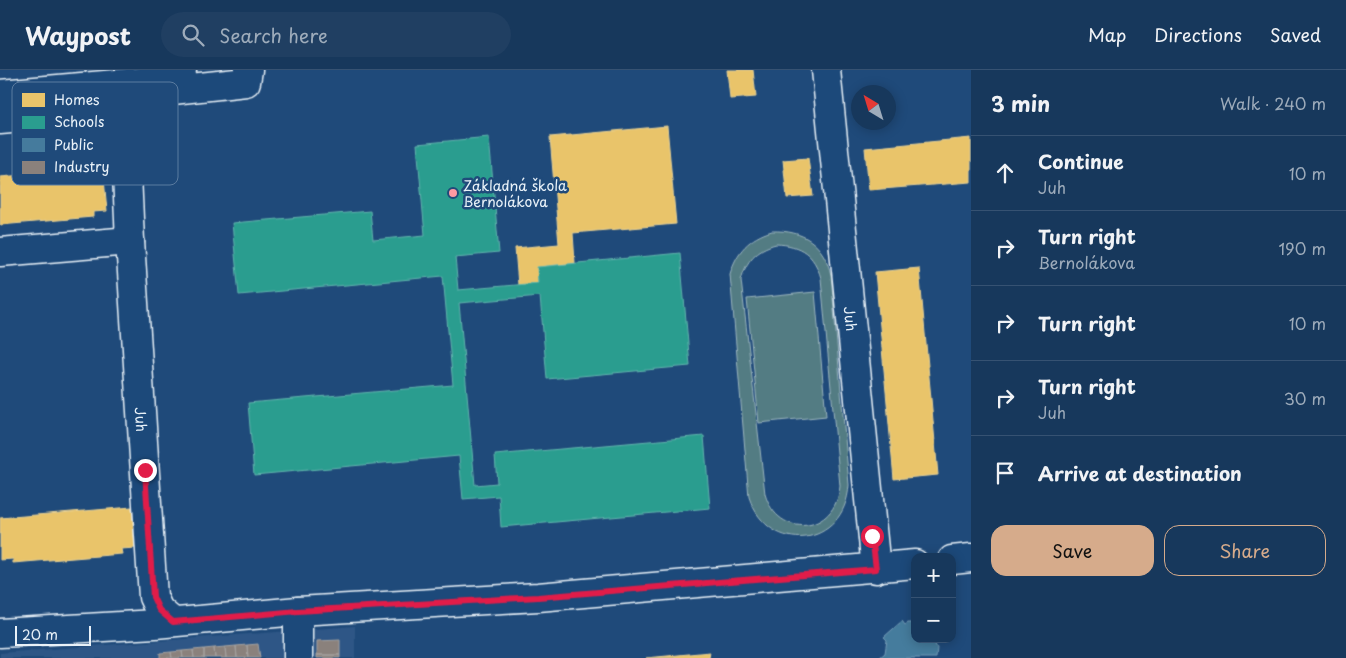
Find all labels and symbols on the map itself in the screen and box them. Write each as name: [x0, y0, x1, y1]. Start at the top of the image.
legend: [12, 82, 178, 185]
north arrow: [851, 85, 896, 130]
text: Homes: [54, 89, 100, 110]
text: Schools: [54, 111, 104, 132]
text: Public: [54, 134, 94, 155]
text: Industry: [54, 156, 109, 177]
place label: Základná škola Bernolákova: [463, 175, 567, 212]
marker: Základná škola Bernolákova: [447, 187, 459, 199]
street label: Juh: [839, 305, 863, 332]
street label: Juh: [130, 407, 153, 432]
route end: [134, 459, 157, 482]
route start: [861, 525, 884, 548]
scale bar: [15, 623, 91, 646]

